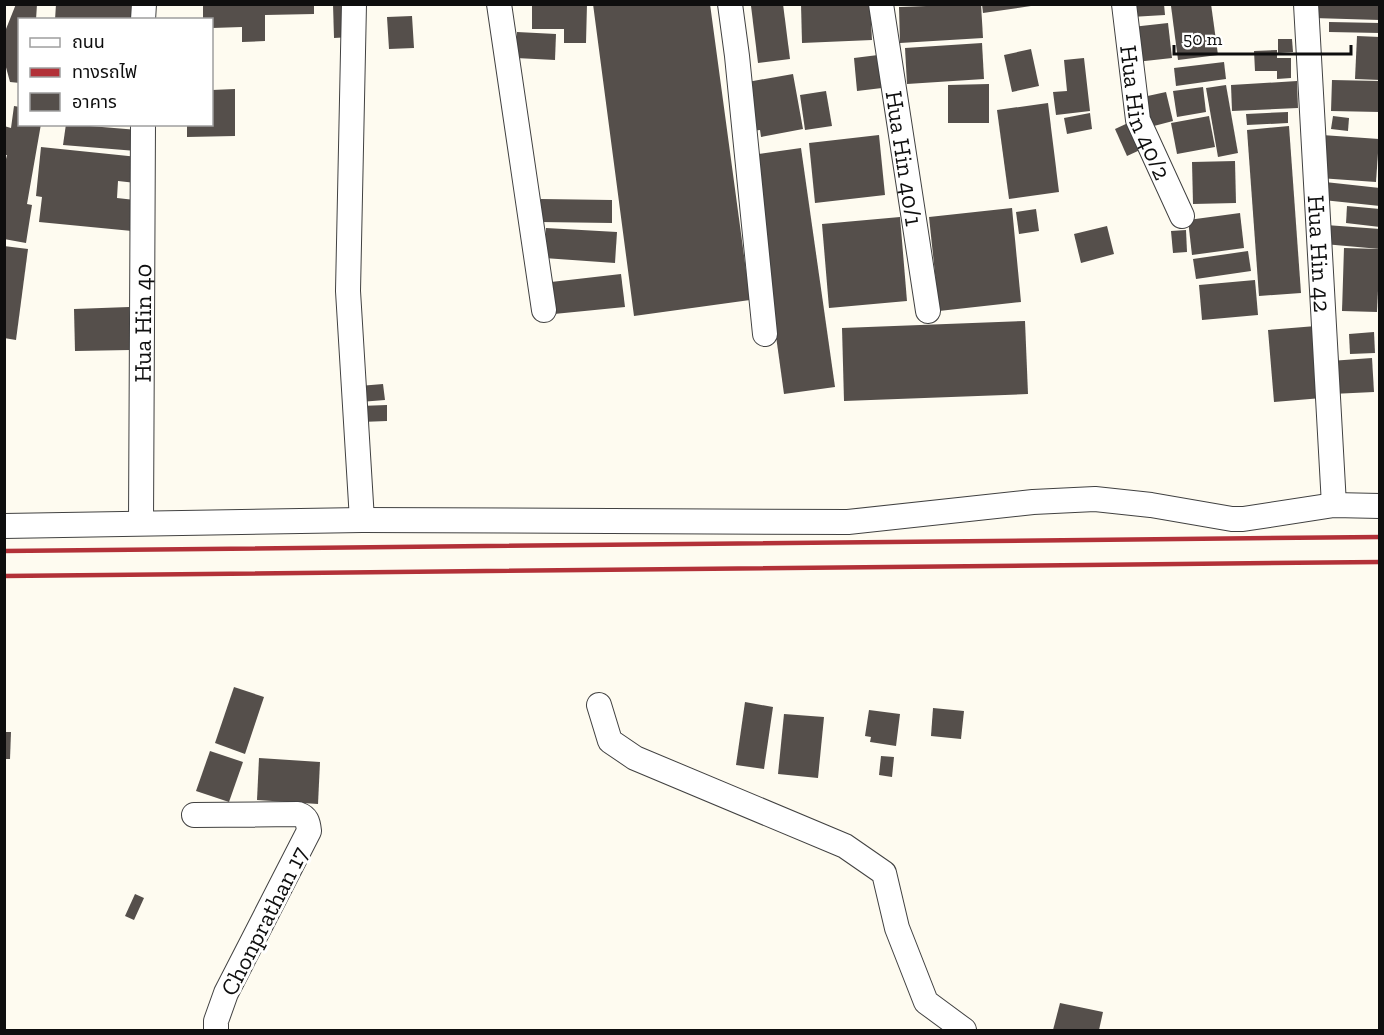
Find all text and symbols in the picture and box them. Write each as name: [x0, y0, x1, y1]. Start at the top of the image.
legend: [18, 18, 213, 126]
scale bar: [1174, 18, 1351, 56]
text: 50 m: [1183, 28, 1223, 50]
text: ถนน: [72, 31, 105, 53]
street label: Hua Hin 40/2: [1115, 43, 1178, 184]
text: ทางรถไฟ: [72, 61, 137, 83]
street label: Hua Hin 40/1: [880, 89, 929, 228]
text: อาคาร: [72, 91, 117, 113]
street label: Hua Hin 42: [1302, 194, 1338, 313]
street label: Hua Hin 40: [127, 263, 157, 383]
street label: Chonprathan 17: [214, 842, 314, 1000]

